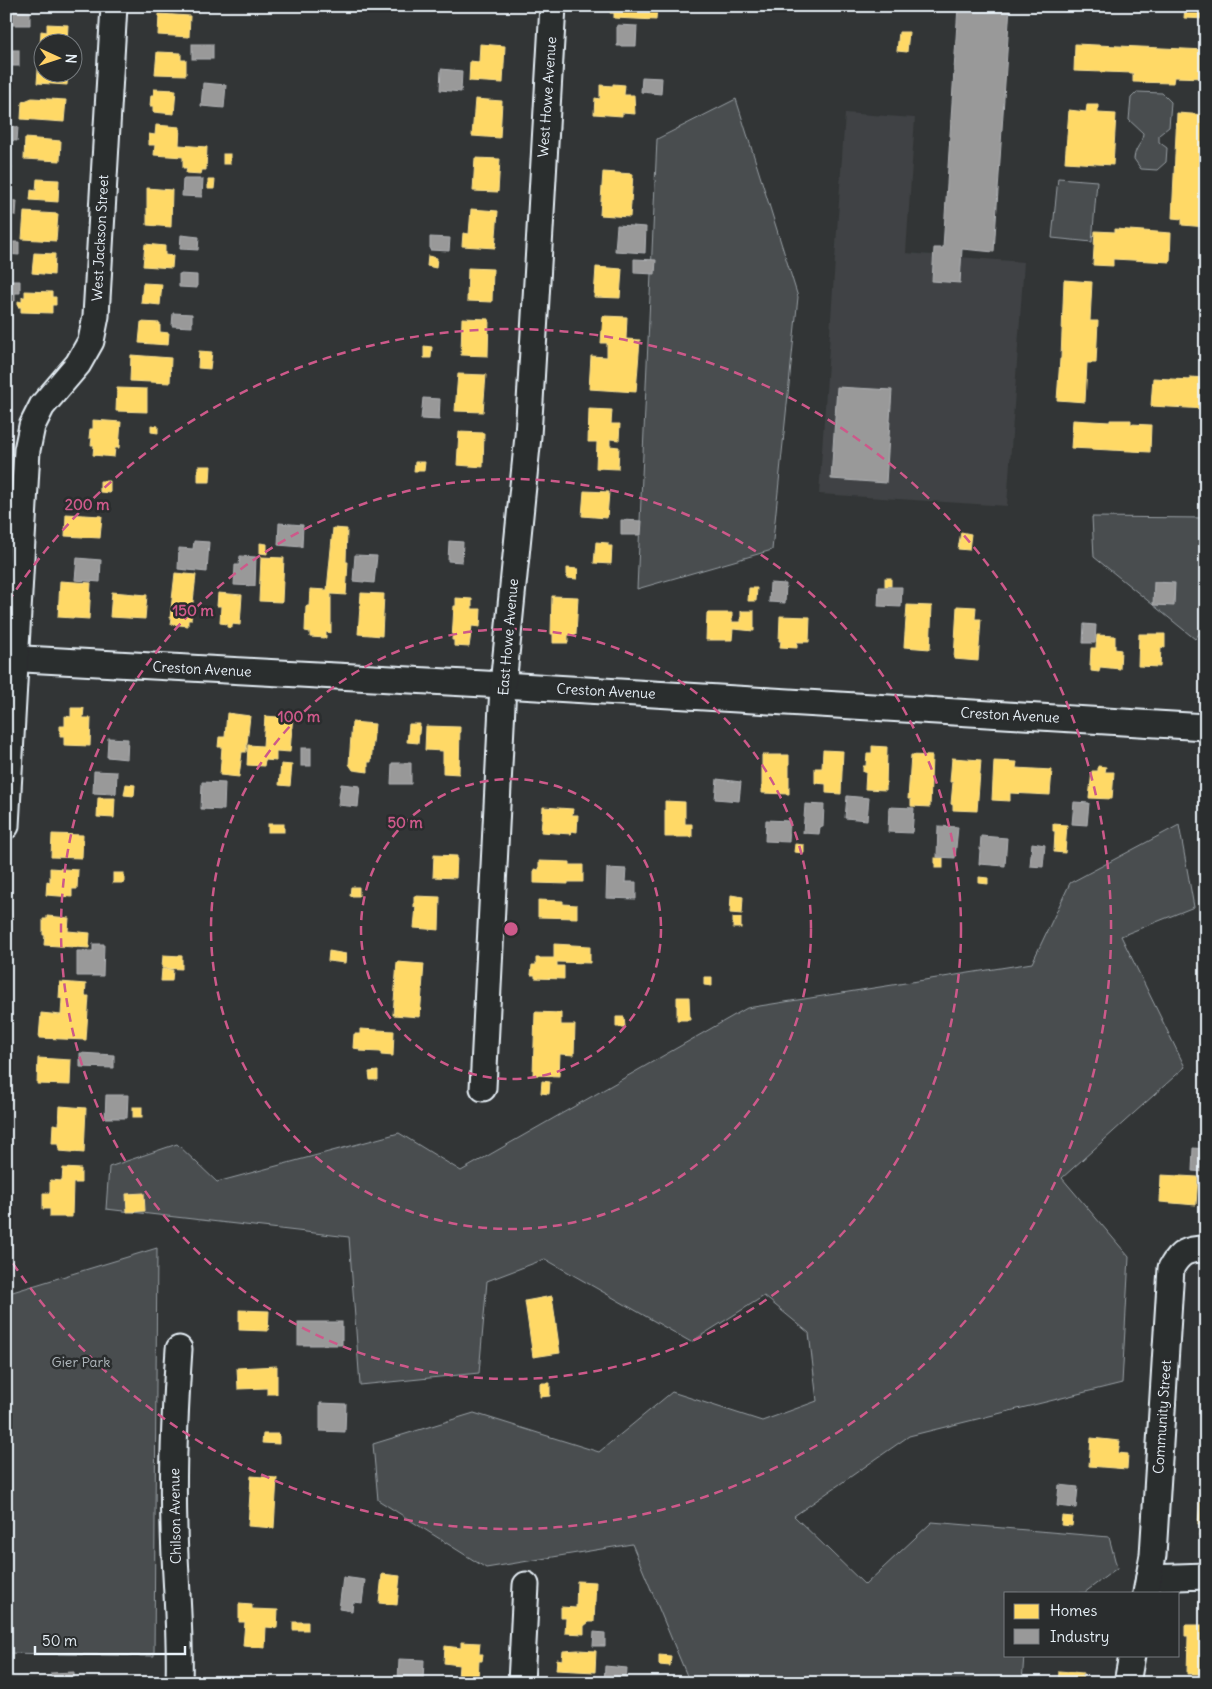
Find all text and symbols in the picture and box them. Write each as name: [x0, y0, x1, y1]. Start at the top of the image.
north arrow: [32, 32, 82, 82]
street label: West Howe Avenue: [534, 36, 560, 158]
text: N: [62, 53, 80, 64]
street label: West Jackson Street: [88, 174, 112, 302]
text: 200 m: [65, 495, 109, 514]
street label: East Howe Avenue: [494, 578, 522, 696]
text: 150 m: [172, 601, 214, 620]
street label: Creston Avenue: [152, 657, 252, 681]
street label: Creston Avenue: [556, 679, 656, 703]
street label: Creston Avenue: [960, 703, 1060, 727]
text: 100 m: [278, 707, 320, 726]
text: 50 m: [387, 813, 423, 832]
centre of rings: [502, 920, 520, 938]
park label: Gier Park: [52, 1353, 110, 1371]
street label: Community Street: [1149, 1359, 1175, 1475]
street label: Chilson Avenue: [165, 1468, 185, 1564]
legend: [1004, 1592, 1180, 1656]
text: Homes: [1050, 1601, 1097, 1620]
scale bar: [35, 1624, 185, 1656]
text: Industry: [1050, 1627, 1109, 1646]
text: 50 m: [42, 1631, 77, 1650]

